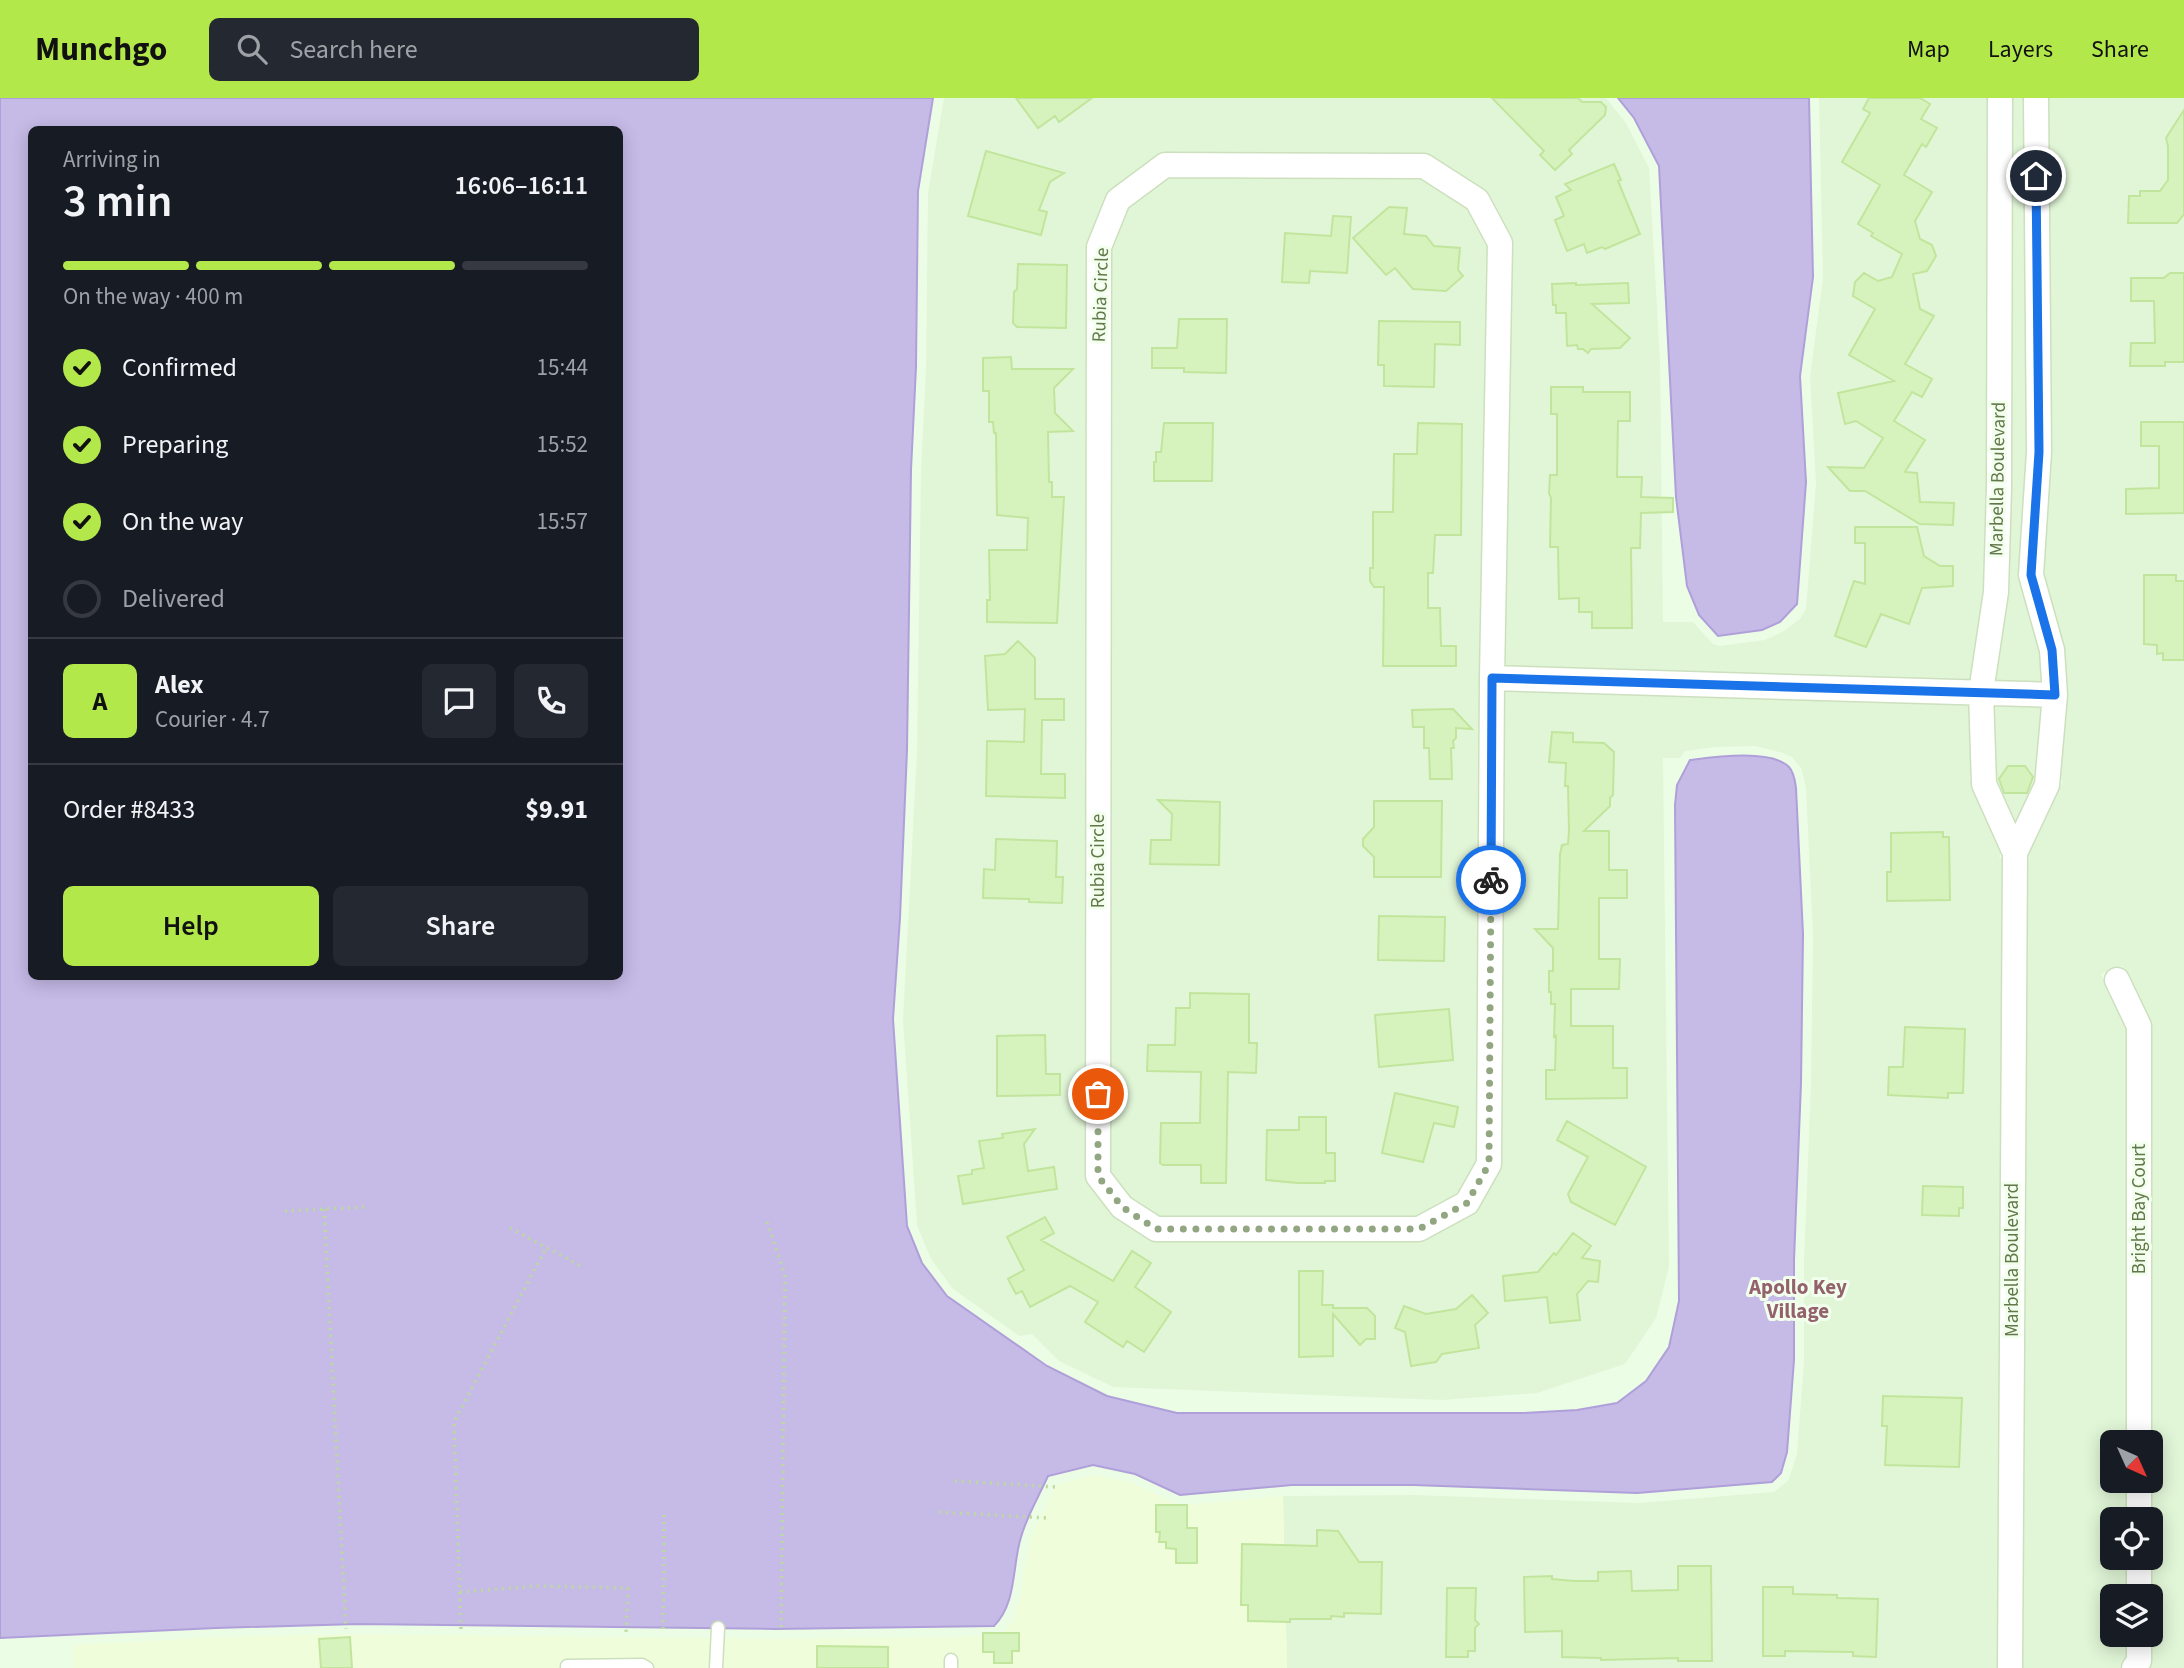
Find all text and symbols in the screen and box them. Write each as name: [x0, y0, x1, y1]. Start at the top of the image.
search box: [209, 18, 699, 81]
text: Munchgo: [35, 26, 167, 73]
icon: search: [233, 30, 271, 68]
text: Search here: [289, 31, 418, 68]
text: Map: [1907, 32, 1950, 67]
text: Layers: [1988, 32, 2053, 67]
text: Share: [2091, 32, 2149, 67]
text: Arriving in: [63, 143, 161, 176]
pin: [2006, 146, 2066, 206]
icon: home: [2017, 157, 2055, 195]
text: 16:06–16:11: [455, 167, 588, 204]
text: 3 min: [63, 169, 172, 234]
street label: Rubia Circle: [1086, 247, 1116, 343]
text: On the way · 400 m: [63, 280, 243, 313]
icon: check: [63, 349, 101, 387]
text: Confirmed: [122, 349, 237, 386]
text: 15:44: [537, 351, 588, 384]
street label: Marbella Boulevard: [1983, 402, 2013, 556]
icon: check: [63, 426, 101, 464]
text: Preparing: [122, 426, 228, 463]
text: 15:52: [537, 428, 588, 461]
icon: check: [63, 503, 101, 541]
text: On the way: [122, 503, 243, 540]
text: 15:57: [537, 505, 588, 538]
text: Delivered: [122, 580, 225, 617]
button: chat: [422, 664, 496, 738]
button: phone: [514, 664, 588, 738]
text: Alex: [155, 666, 204, 703]
text: A: [93, 683, 107, 720]
text: Courier · 4.7: [155, 703, 270, 736]
text: Order #8433: [63, 791, 195, 828]
text: $9.91: [525, 791, 588, 828]
street label: Rubia Circle: [1085, 814, 1112, 908]
courier: [1456, 845, 1526, 915]
icon: bike: [1472, 861, 1510, 899]
button: Help: [63, 886, 319, 966]
button: Share: [333, 886, 588, 966]
pin: [1068, 1064, 1128, 1124]
icon: bag: [1079, 1075, 1117, 1113]
street label: Bright Bay Court: [2126, 1143, 2153, 1274]
street label: Marbella Boulevard: [1999, 1183, 2026, 1337]
district label: Apollo Key Village: [1748, 1272, 1847, 1326]
north arrow: [2100, 1430, 2163, 1493]
map controls: [2100, 1430, 2163, 1647]
button: locate: [2100, 1507, 2163, 1570]
button: layers: [2100, 1584, 2163, 1647]

